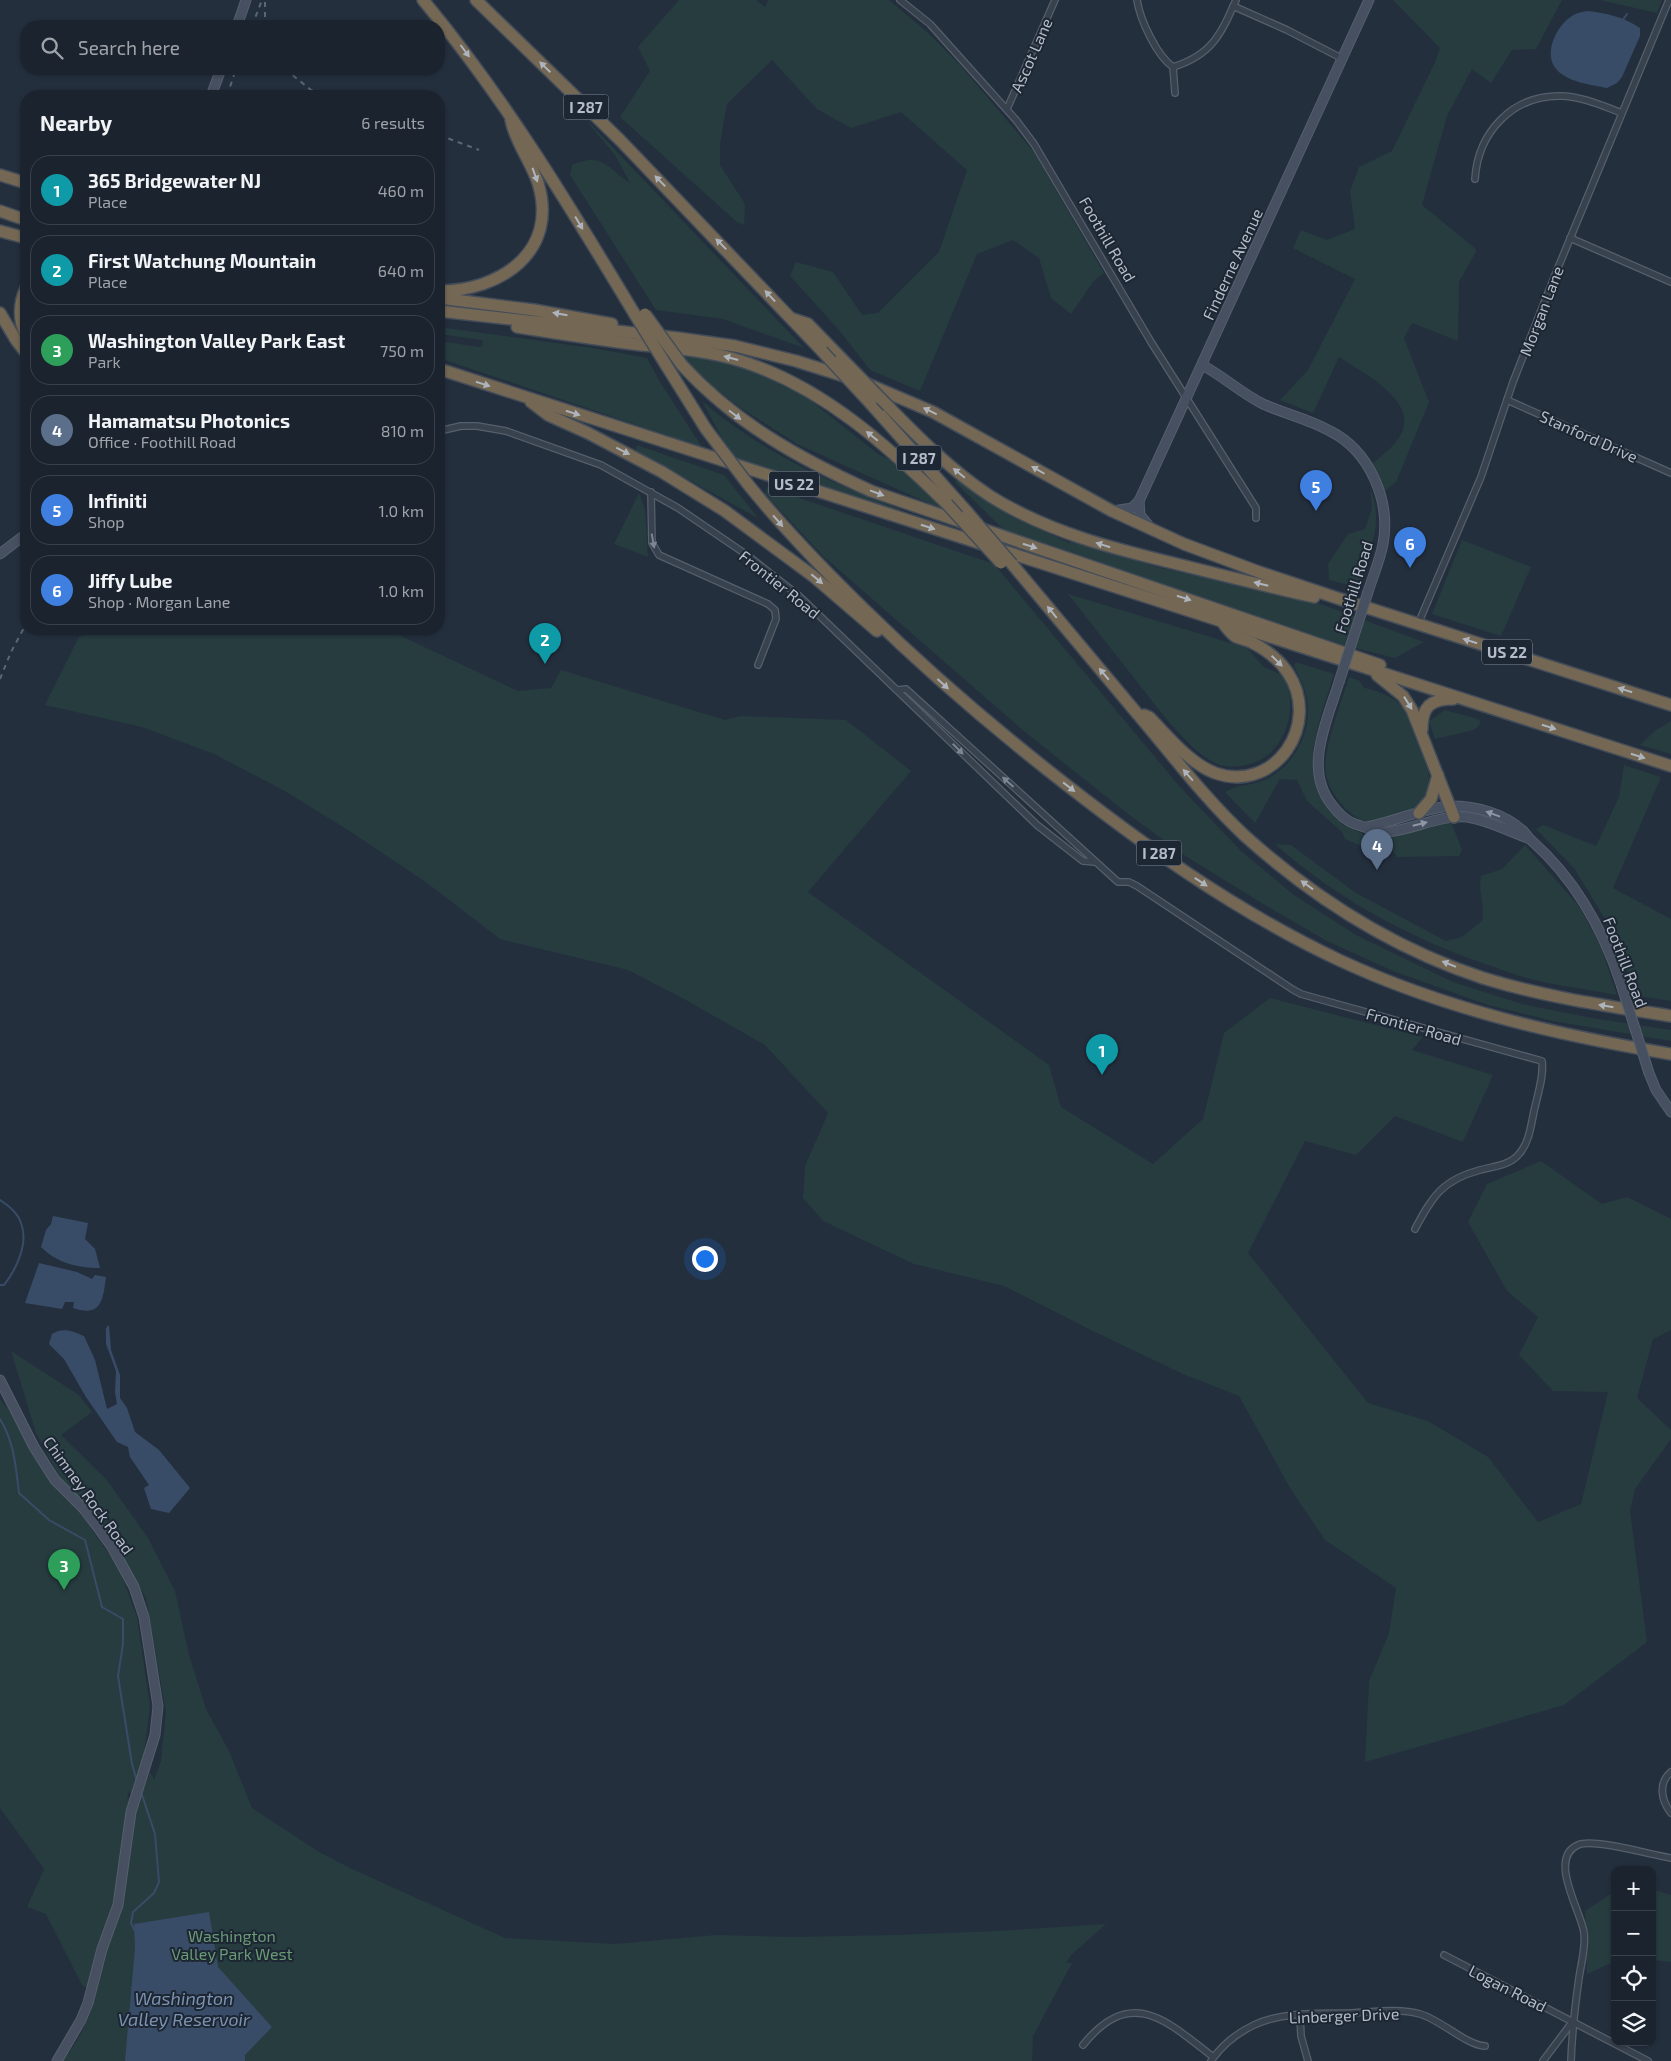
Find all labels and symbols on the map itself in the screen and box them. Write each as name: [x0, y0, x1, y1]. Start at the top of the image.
street label: Ascot Lane: [1006, 15, 1056, 95]
one-way arrow: [459, 44, 470, 57]
one-way arrow: [539, 61, 551, 73]
road number: I 287: [564, 94, 608, 120]
one-way arrow: [532, 168, 539, 183]
one-way arrow: [654, 175, 666, 187]
street label: Foothill Road: [1076, 193, 1140, 285]
street label: Finderne Avenue: [1198, 205, 1266, 323]
one-way arrow: [575, 216, 584, 230]
one-way arrow: [715, 238, 727, 250]
street label: Morgan Lane: [1515, 263, 1567, 359]
one-way arrow: [764, 290, 776, 302]
one-way arrow: [552, 310, 568, 318]
one-way arrow: [724, 354, 739, 362]
one-way arrow: [475, 380, 490, 388]
street label: Stanford Drive: [1537, 406, 1641, 466]
one-way arrow: [923, 407, 937, 415]
one-way arrow: [566, 409, 581, 417]
one-way arrow: [728, 409, 741, 420]
one-way arrow: [866, 431, 879, 442]
road number: I 287: [896, 446, 942, 470]
one-way arrow: [616, 447, 630, 455]
one-way arrow: [1031, 465, 1044, 474]
one-way arrow: [952, 467, 965, 478]
pin: 5: [1300, 470, 1332, 511]
road number: US 22: [769, 472, 819, 496]
one-way arrow: [870, 489, 885, 497]
one-way arrow: [772, 514, 784, 526]
one-way arrow: [920, 524, 935, 531]
pin: 6: [1394, 527, 1426, 568]
one-way arrow: [650, 533, 658, 549]
street label: Foothill Road: [1330, 539, 1376, 635]
one-way arrow: [1095, 541, 1110, 549]
one-way arrow: [1023, 543, 1038, 551]
street label: Frontier Road: [736, 546, 824, 622]
one-way arrow: [810, 573, 822, 585]
one-way arrow: [1253, 580, 1268, 588]
one-way arrow: [1177, 594, 1192, 602]
one-way arrow: [1046, 606, 1057, 619]
pin: 2: [529, 623, 561, 664]
one-way arrow: [1462, 636, 1477, 644]
road number: US 22: [1482, 640, 1532, 664]
one-way arrow: [1271, 654, 1283, 666]
one-way arrow: [1099, 668, 1110, 681]
one-way arrow: [937, 678, 949, 690]
one-way arrow: [1617, 686, 1632, 693]
one-way arrow: [1403, 697, 1412, 710]
one-way arrow: [1542, 724, 1557, 732]
one-way arrow: [952, 743, 964, 755]
one-way arrow: [1630, 753, 1645, 760]
one-way arrow: [1183, 769, 1194, 782]
one-way arrow: [1002, 776, 1014, 788]
one-way arrow: [1062, 782, 1076, 792]
one-way arrow: [1485, 810, 1500, 817]
one-way arrow: [1413, 820, 1428, 828]
pin: 4: [1361, 829, 1393, 870]
road number: I 287: [1136, 840, 1182, 866]
one-way arrow: [1194, 877, 1207, 887]
one-way arrow: [1301, 880, 1314, 891]
street label: Foothill Road: [1600, 914, 1652, 1010]
one-way arrow: [1442, 960, 1456, 968]
one-way arrow: [1597, 1001, 1613, 1009]
street label: Frontier Road: [1364, 1003, 1464, 1049]
pin: 1: [1086, 1034, 1118, 1075]
your location: [692, 1246, 718, 1272]
street label: Chimney Rock Road: [40, 1432, 138, 1558]
pin: 3: [48, 1549, 80, 1590]
park label: Washington Valley Park West: [171, 1926, 293, 1963]
street label: Logan Road: [1466, 1960, 1550, 2016]
water label: Washington Valley Reservoir: [118, 1987, 251, 2030]
street label: Linberger Drive: [1288, 2004, 1400, 2026]

